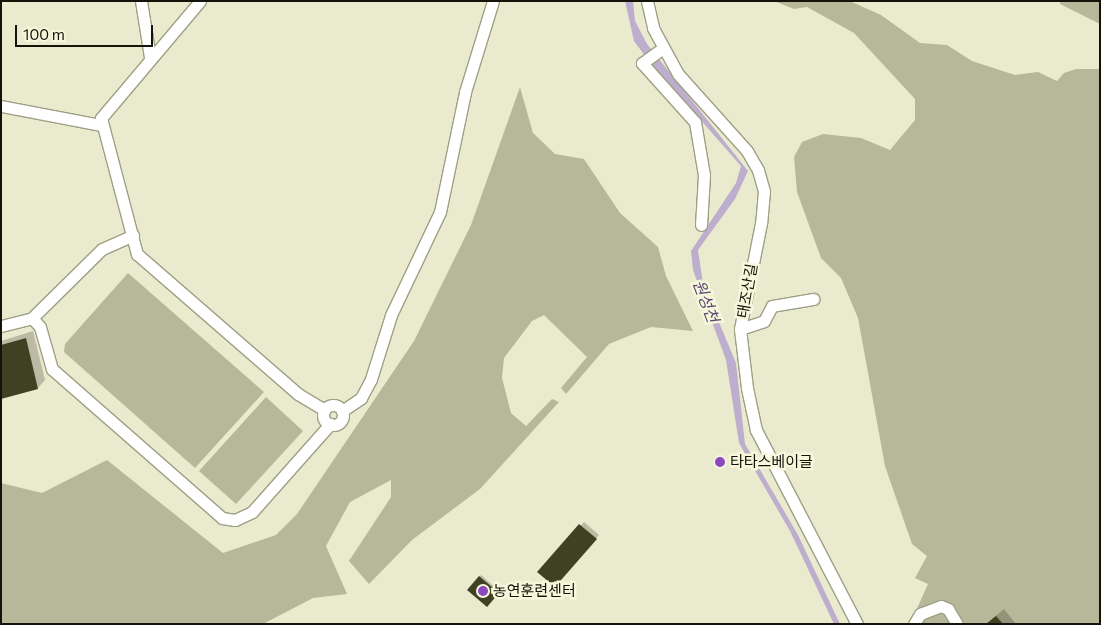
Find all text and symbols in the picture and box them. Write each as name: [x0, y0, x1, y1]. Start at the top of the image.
scale bar: [18, 15, 155, 47]
text: 100 m: [23, 25, 65, 43]
street label: 태조산길: [733, 262, 761, 320]
water label: 원성천: [689, 277, 723, 325]
place label: 타타스베이글: [730, 453, 813, 471]
marker: 타타스베이글: [714, 456, 726, 468]
place label: 농연훈련센터: [493, 582, 576, 600]
marker: 농연훈련센터: [477, 585, 489, 597]

